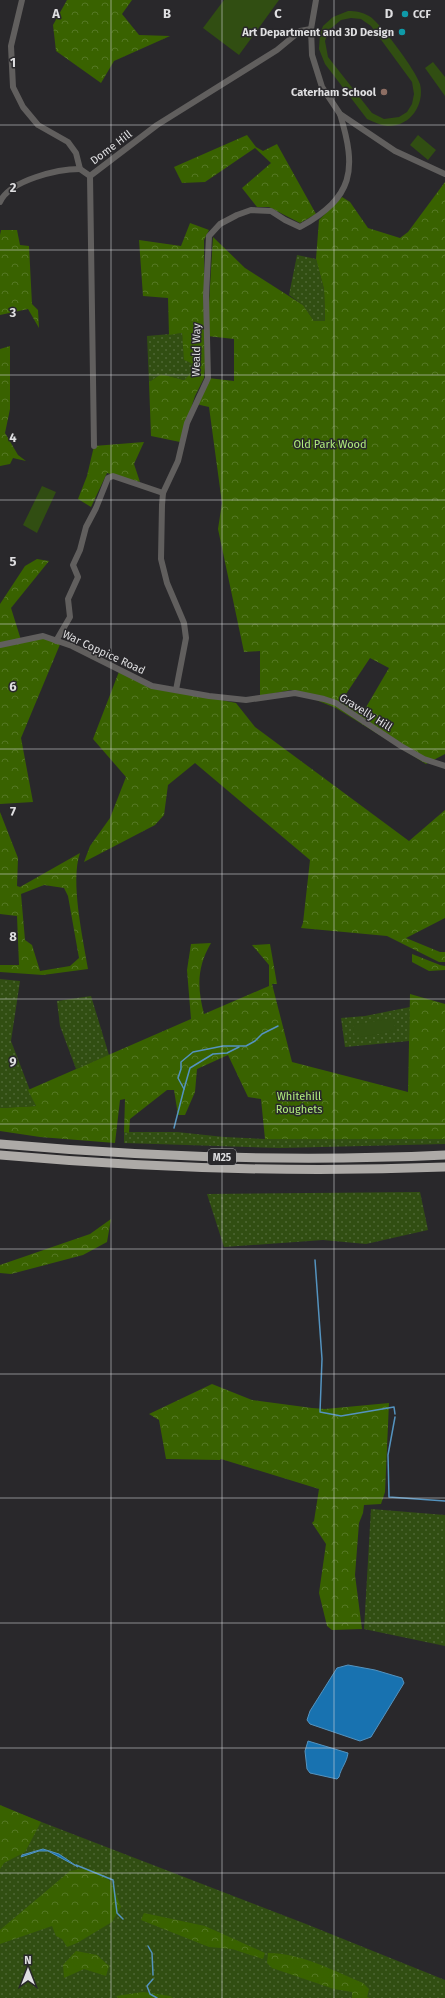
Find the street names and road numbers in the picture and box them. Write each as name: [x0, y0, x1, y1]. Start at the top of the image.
street label: Dome Hill: [88, 128, 135, 167]
street label: Weald Way: [190, 323, 203, 377]
street label: War Coppice Road: [60, 628, 147, 677]
street label: Gravelly Hill: [337, 691, 394, 734]
road number: M25: [208, 1149, 236, 1165]

